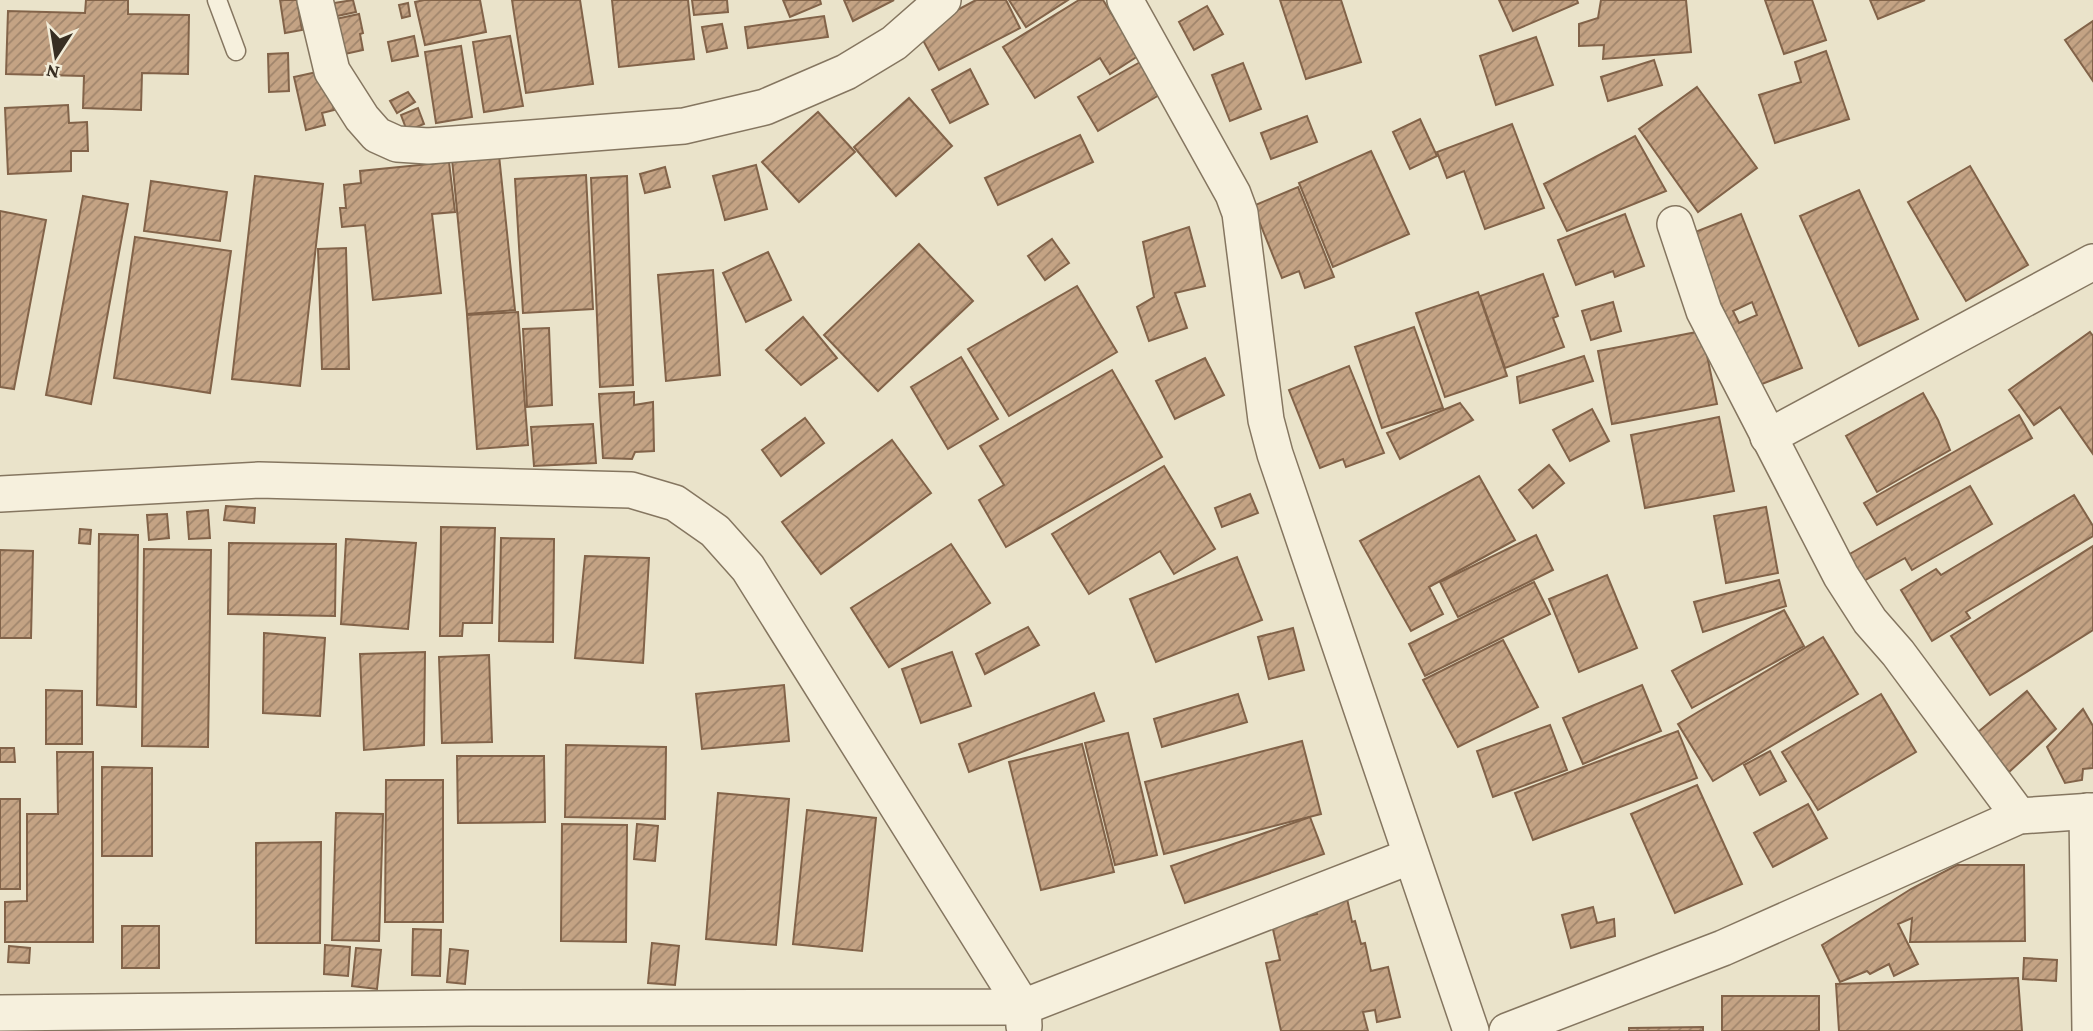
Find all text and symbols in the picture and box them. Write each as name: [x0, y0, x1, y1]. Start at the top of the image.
north arrow: [21, 21, 91, 91]
text: N: [44, 61, 61, 84]

